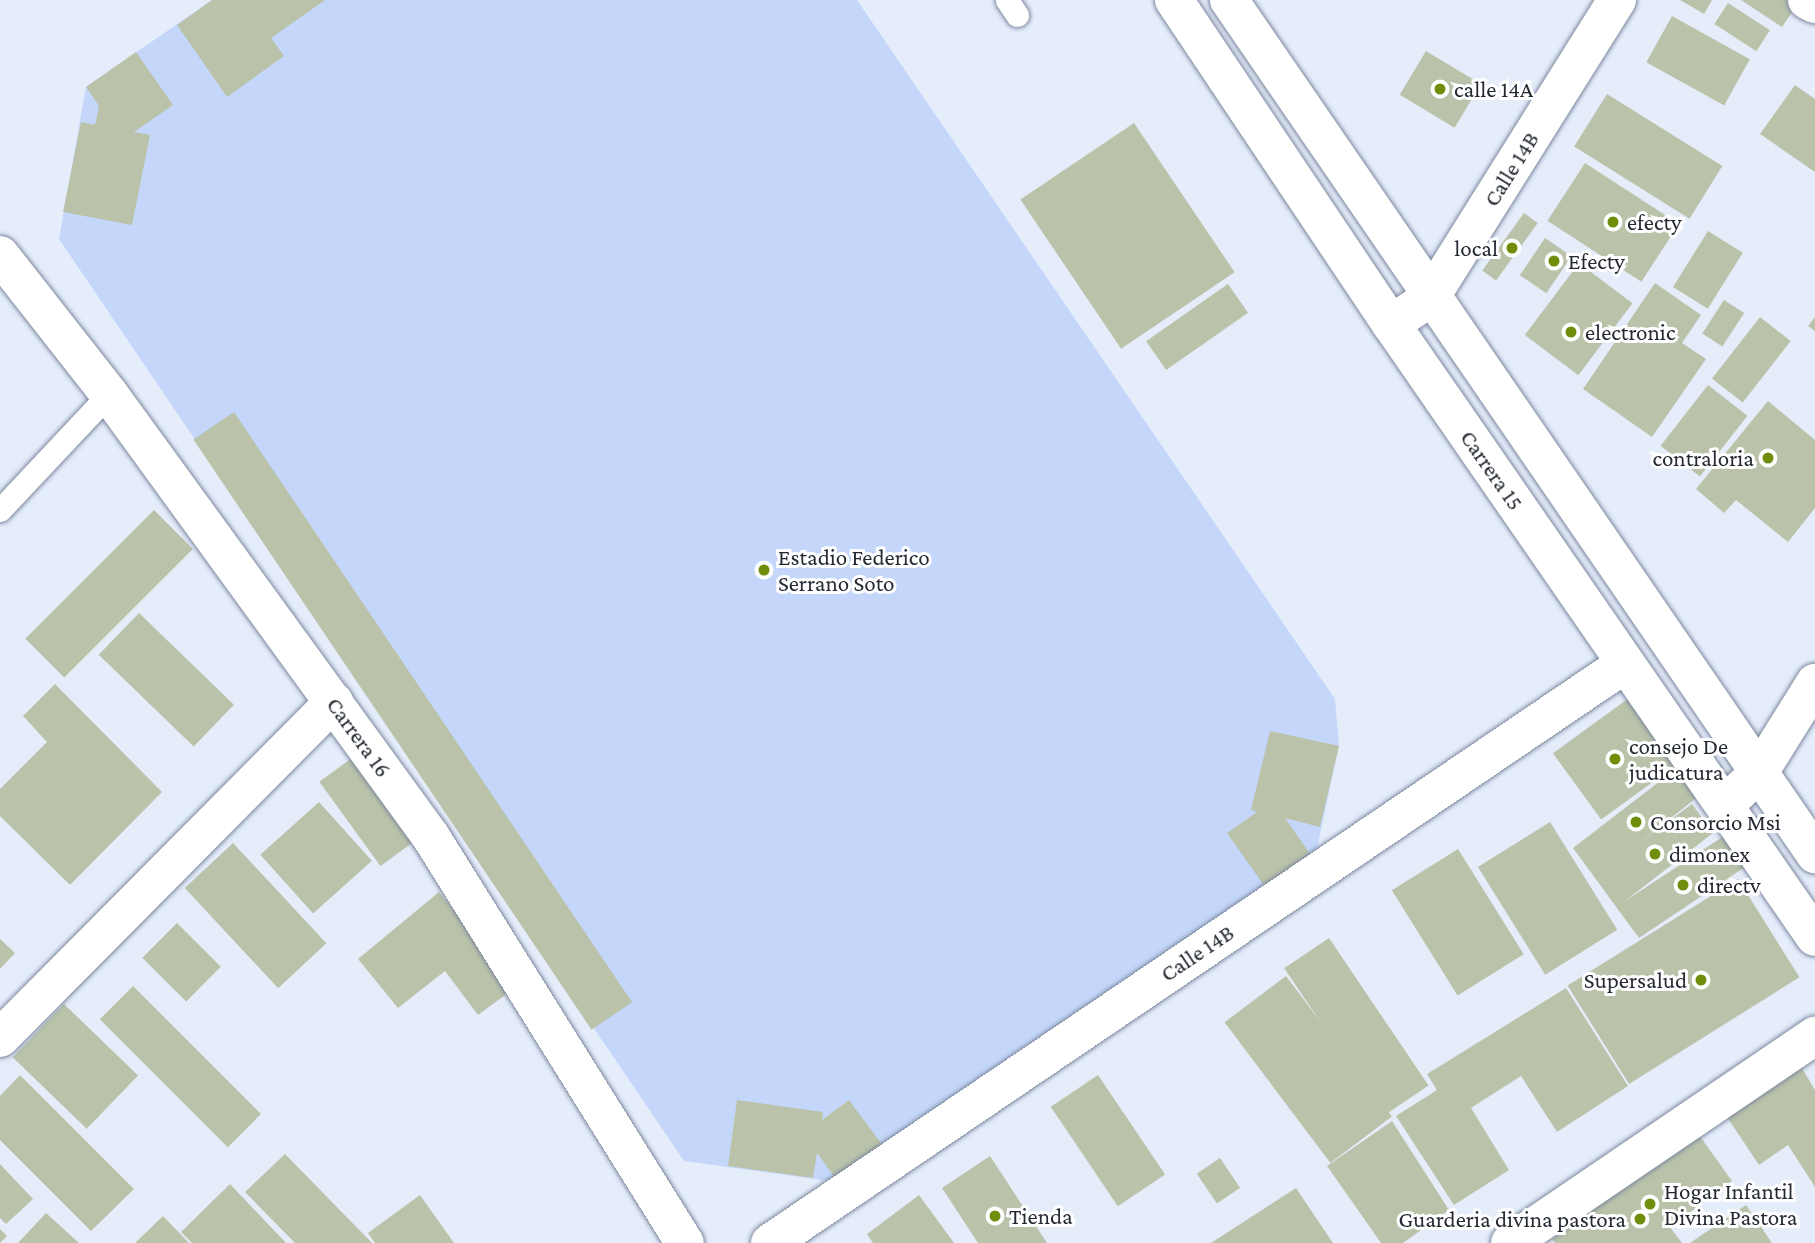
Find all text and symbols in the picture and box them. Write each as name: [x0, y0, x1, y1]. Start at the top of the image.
place label: calle 14A: [1454, 75, 1533, 103]
marker: calle 14A: [1432, 81, 1448, 97]
street label: Calle 14B: [1477, 127, 1545, 211]
place label: efecty: [1627, 208, 1682, 236]
marker: efecty: [1605, 214, 1621, 230]
place label: local: [1454, 234, 1498, 262]
marker: local: [1504, 240, 1520, 256]
place label: Efecty: [1568, 247, 1625, 275]
marker: Efecty: [1546, 253, 1562, 269]
place label: electronic: [1585, 318, 1675, 346]
marker: electronic: [1563, 324, 1579, 340]
street label: Carrera 15: [1455, 425, 1529, 515]
place label: contraloria: [1653, 444, 1754, 472]
marker: contraloria: [1760, 450, 1776, 466]
place label: Estadio Federico Serrano Soto: [778, 543, 930, 597]
marker: Estadio Federico Serrano Soto: [756, 562, 772, 578]
street label: Carrera 16: [321, 692, 397, 782]
place label: consejo De judicatura: [1629, 732, 1728, 786]
marker: consejo De judicatura: [1607, 751, 1623, 767]
place label: Consorcio Msi: [1650, 808, 1781, 836]
marker: Consorcio Msi: [1628, 814, 1644, 830]
place label: dimonex: [1669, 840, 1750, 868]
marker: dimonex: [1647, 846, 1663, 862]
place label: directv: [1697, 871, 1761, 899]
marker: directv: [1675, 877, 1691, 893]
street label: Calle 14B: [1155, 918, 1239, 988]
place label: Supersalud: [1584, 966, 1687, 994]
marker: Supersalud: [1693, 972, 1709, 988]
place label: Hogar Infantil Divina Pastora: [1664, 1177, 1797, 1231]
marker: Hogar Infantil Divina Pastora: [1642, 1196, 1658, 1212]
place label: Tienda: [1009, 1202, 1073, 1230]
place label: Guarderia divina pastora: [1398, 1205, 1626, 1233]
marker: Tienda: [987, 1208, 1003, 1224]
marker: Guarderia divina pastora: [1632, 1211, 1648, 1227]

